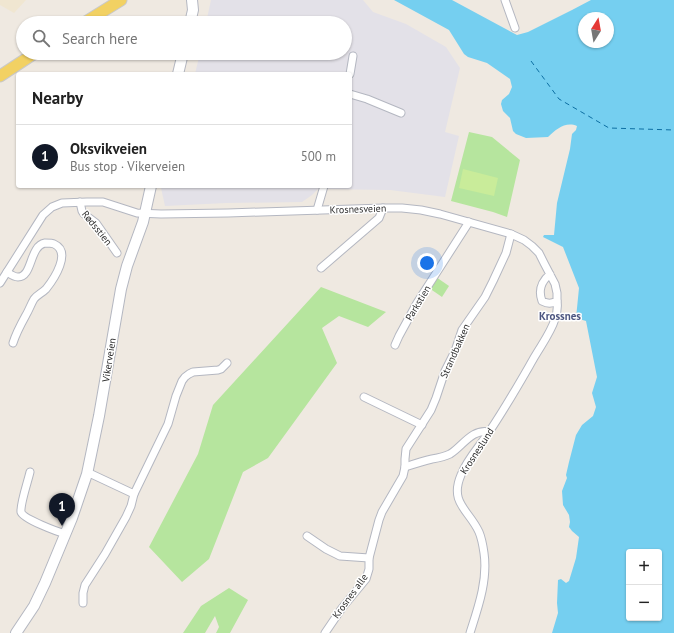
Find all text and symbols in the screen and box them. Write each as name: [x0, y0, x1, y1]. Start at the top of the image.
north arrow: [578, 12, 614, 48]
search box: [16, 16, 352, 60]
icon: search: [30, 27, 52, 49]
text: Search here: [62, 29, 138, 48]
text: Nearby: [32, 87, 83, 109]
text: Oksvikveien: [70, 139, 147, 158]
text: 1: [41, 148, 49, 165]
text: 500 m: [301, 148, 336, 165]
text: Bus stop · Vikerveien: [70, 158, 185, 175]
street label: Krosnesveien: [330, 202, 386, 216]
street label: Rødsstien: [79, 208, 115, 248]
your location: [417, 253, 437, 273]
street label: Parkstien: [402, 283, 434, 323]
district label: Krossnes: [539, 309, 581, 323]
street label: Strandbakken: [437, 322, 473, 380]
street label: Vikerveien: [99, 337, 119, 384]
street label: Krosneslund: [457, 425, 497, 477]
pin: 1: [49, 493, 75, 526]
map controls: [626, 549, 662, 621]
button: +: [626, 549, 662, 585]
street label: Krosnes alle: [329, 571, 371, 621]
button: −: [626, 585, 662, 621]

